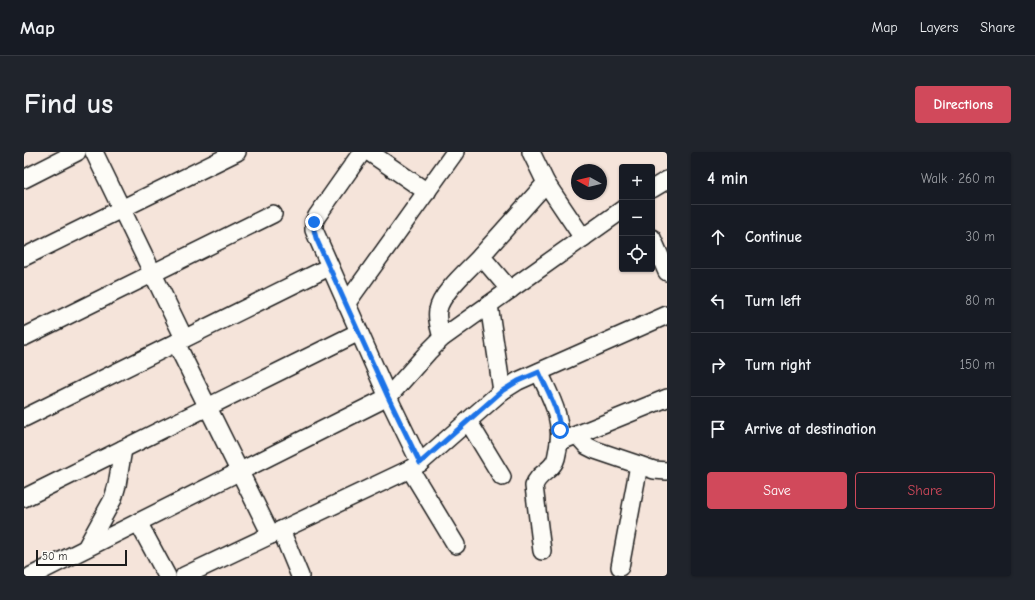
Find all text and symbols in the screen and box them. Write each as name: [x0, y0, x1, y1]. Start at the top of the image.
text: Map: [20, 17, 55, 39]
text: Map: [871, 19, 898, 36]
text: Layers: [920, 19, 958, 36]
text: Share: [980, 19, 1015, 36]
button: Directions: [915, 86, 1011, 123]
text: Find us: [24, 88, 113, 120]
north arrow: [571, 164, 607, 200]
map controls: [619, 164, 655, 272]
button: +: [619, 164, 655, 200]
text: 4 min: [707, 169, 748, 188]
text: Walk · 260 m: [921, 171, 995, 186]
button: −: [619, 200, 655, 236]
route end: [305, 213, 323, 231]
icon: ahead: [707, 226, 729, 248]
text: Continue: [745, 228, 802, 246]
text: 30 m: [965, 229, 995, 244]
button: locate: [619, 236, 655, 272]
icon: left: [707, 290, 729, 312]
text: Turn left: [745, 292, 801, 310]
text: 80 m: [965, 293, 995, 308]
icon: right: [707, 354, 729, 376]
text: Turn right: [745, 356, 811, 374]
text: 150 m: [960, 357, 995, 372]
icon: arrive: [707, 418, 729, 440]
text: Arrive at destination: [745, 420, 876, 438]
route start: [551, 421, 569, 439]
button: Save: [707, 472, 847, 509]
button: Share: [855, 472, 995, 509]
scale bar: [36, 548, 127, 567]
text: 50 m: [42, 550, 67, 563]

